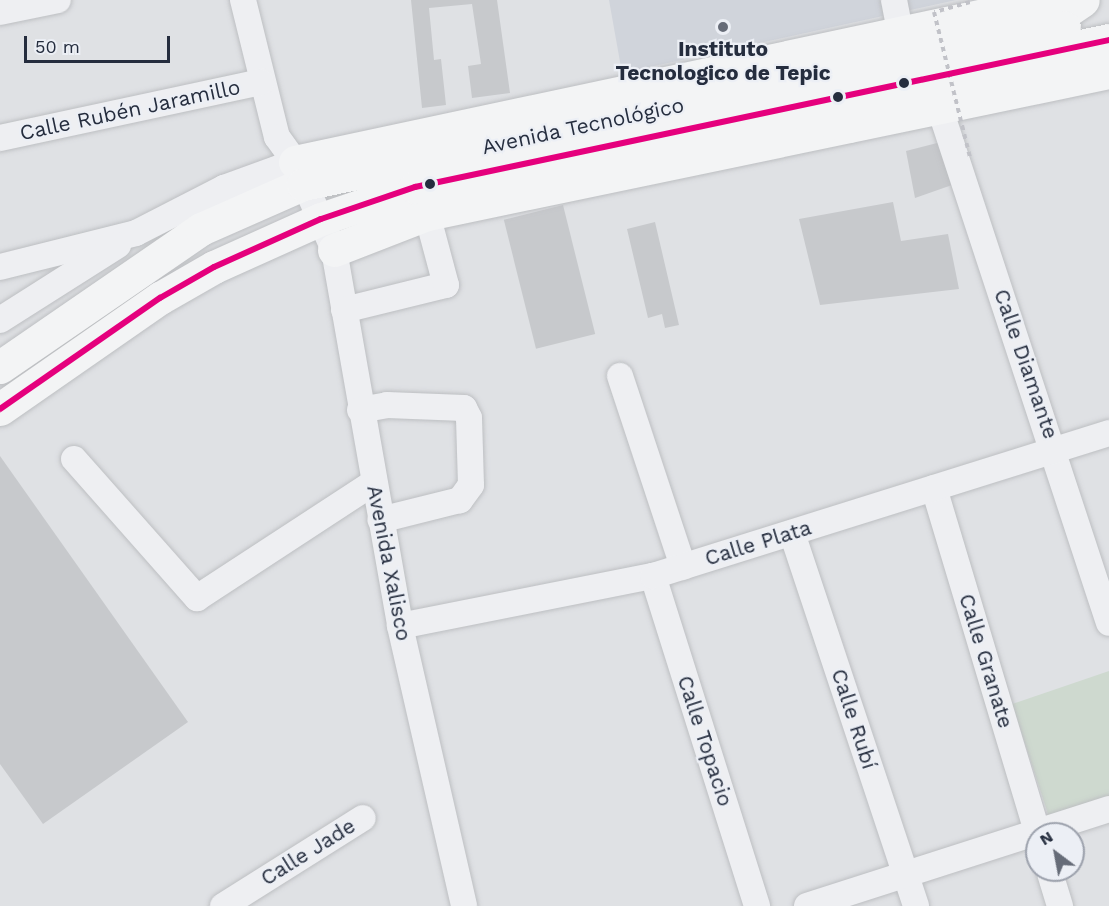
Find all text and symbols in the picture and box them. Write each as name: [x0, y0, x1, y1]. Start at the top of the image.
marker: Instituto Tecnologico de Tepic: [716, 20, 730, 34]
scale bar: [27, 24, 172, 62]
text: 50 m: [35, 36, 80, 57]
place label: Instituto Tecnologico de Tepic: [615, 36, 831, 86]
street label: Calle Rubén Jaramillo: [17, 74, 243, 146]
unlabelled marker: [898, 77, 910, 89]
unlabelled marker: [832, 91, 844, 103]
street label: Avenida Tecnológico: [479, 92, 687, 160]
unlabelled marker: [424, 178, 436, 190]
street label: Calle Diamante: [989, 286, 1063, 442]
street label: Avenida Xalisco: [361, 483, 417, 643]
street label: Calle Plata: [702, 515, 814, 571]
street label: Calle Granate: [954, 591, 1018, 731]
street label: Calle Rubí: [826, 666, 882, 772]
street label: Calle Topacio: [672, 672, 738, 810]
street label: Calle Jade: [256, 813, 360, 891]
north arrow: [1025, 822, 1085, 882]
text: N: [1036, 827, 1056, 849]

